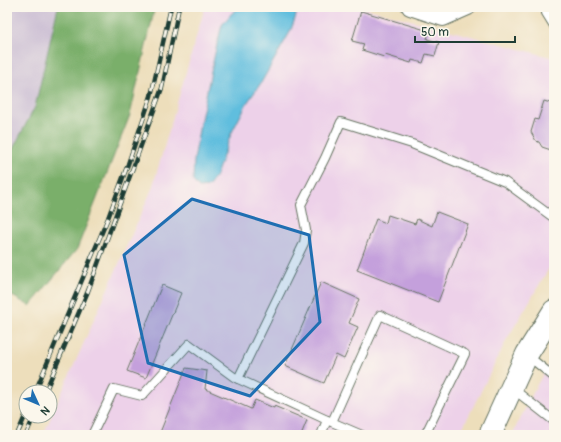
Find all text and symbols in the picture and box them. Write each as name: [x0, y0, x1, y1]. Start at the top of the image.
scale bar: [415, 18, 515, 44]
text: 50 m: [421, 25, 449, 40]
north arrow: [18, 384, 58, 424]
text: N: [37, 403, 52, 418]

